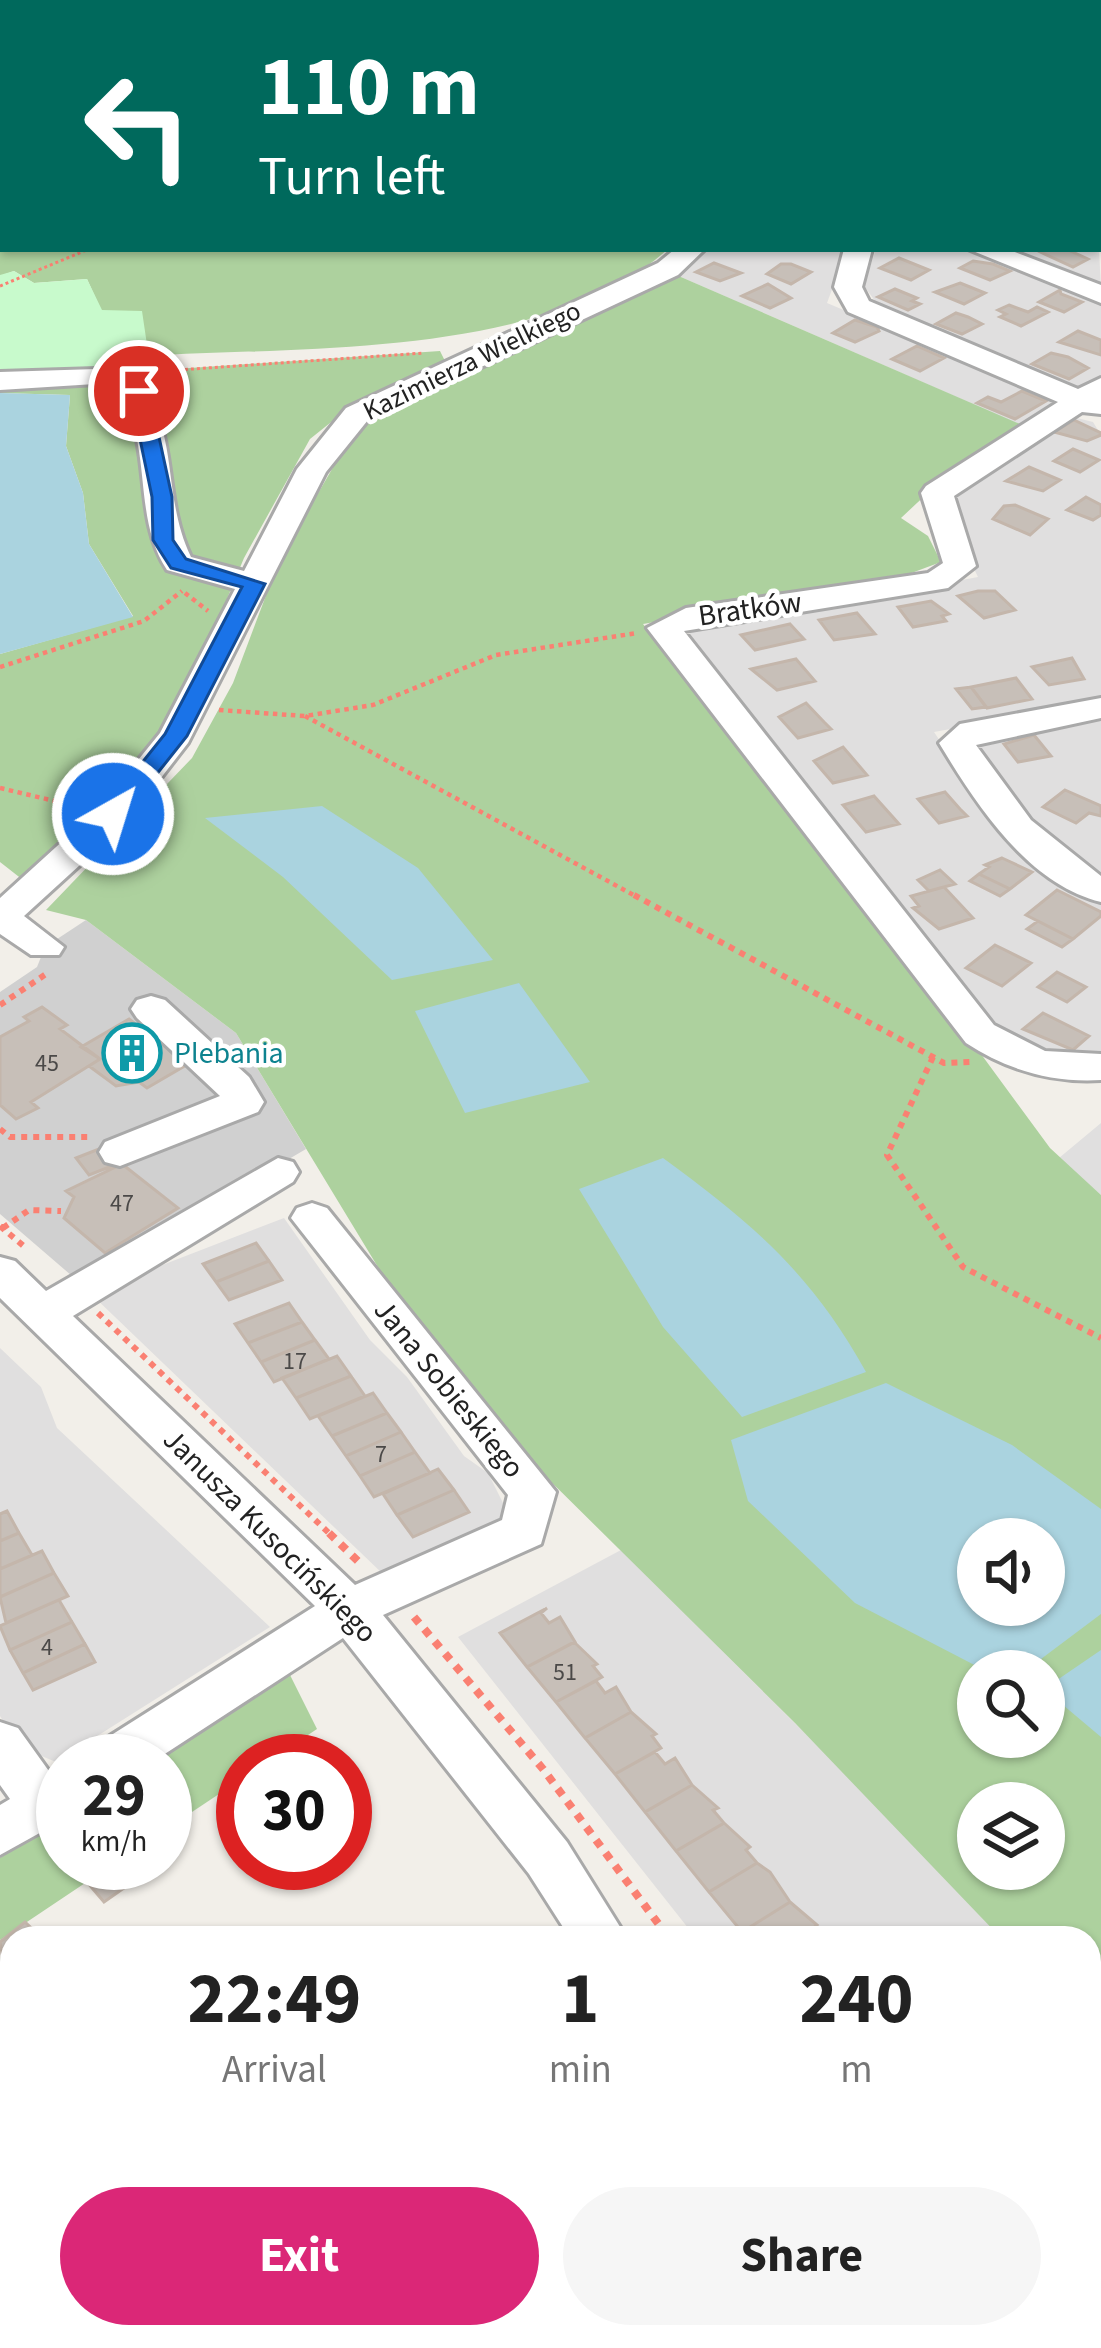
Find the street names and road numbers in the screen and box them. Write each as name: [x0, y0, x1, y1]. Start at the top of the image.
street label: Kazimierza Wielkiego: [356, 291, 588, 431]
street label: Bratków: [695, 580, 805, 638]
street label: Jana Sobieskiego: [364, 1291, 534, 1487]
street label: Janusza Kusocińskiego: [153, 1419, 387, 1653]

